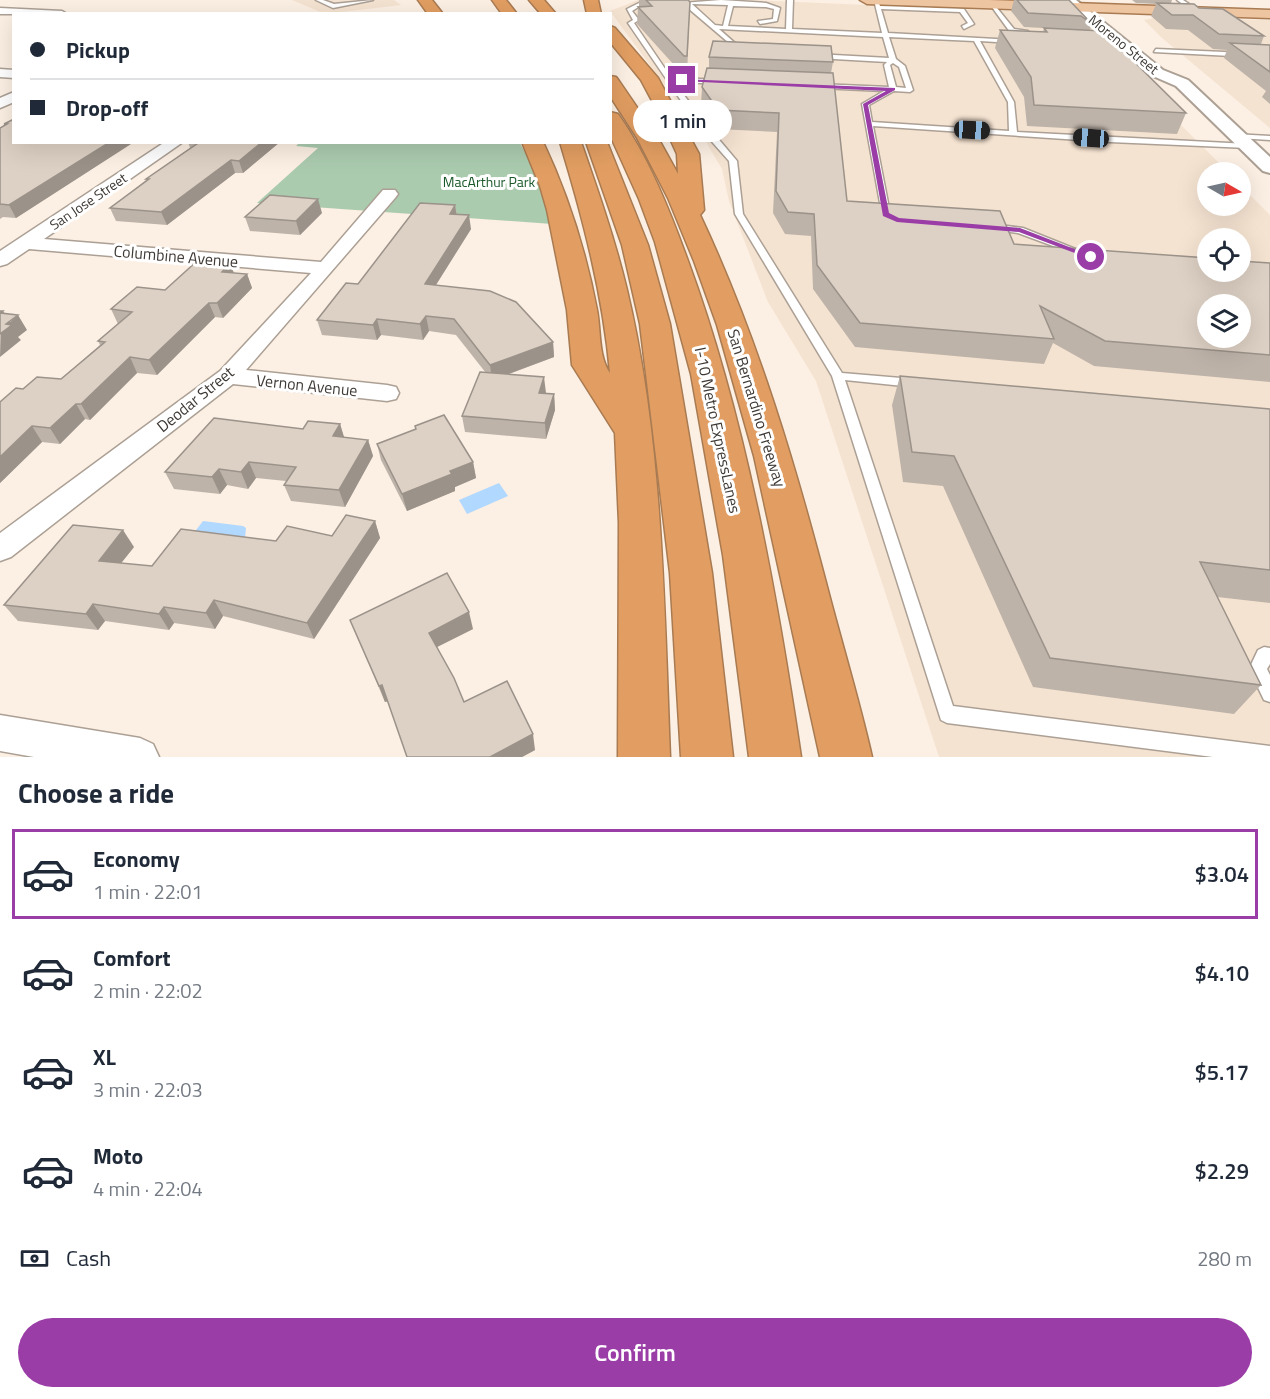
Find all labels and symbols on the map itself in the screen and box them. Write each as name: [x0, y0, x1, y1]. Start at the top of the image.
street label: Moreno Street: [1084, 9, 1164, 79]
route end: [668, 66, 695, 93]
callout: 1 min: [632, 101, 732, 143]
car: [954, 120, 990, 140]
car: [1072, 128, 1110, 148]
north arrow: [1197, 162, 1251, 216]
street label: San Jose Street: [45, 167, 131, 235]
park label: MacArthur Park: [443, 171, 536, 192]
street label: Columbine Avenue: [113, 239, 239, 273]
route start: [1077, 243, 1104, 270]
street label: San Bernardino Freeway: [722, 326, 793, 490]
street label: I-10 Metro ExpressLanes: [689, 345, 747, 515]
street label: Deodar Street: [151, 360, 239, 438]
street label: Vernon Avenue: [255, 368, 359, 402]

